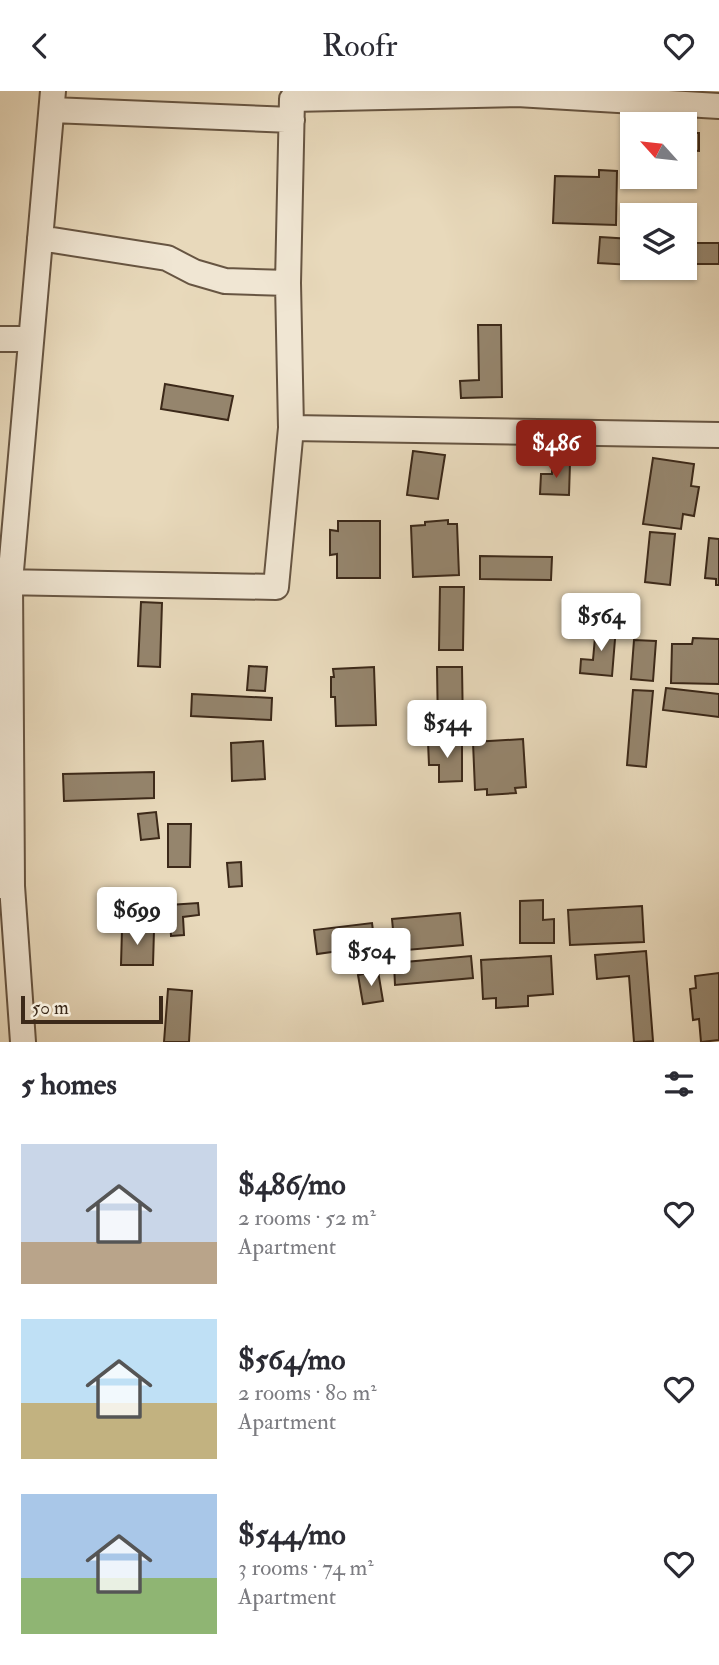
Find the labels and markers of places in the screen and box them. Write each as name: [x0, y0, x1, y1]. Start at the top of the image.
pin: $486: [515, 421, 597, 480]
pin: $564: [560, 594, 642, 653]
pin: $544: [406, 701, 488, 760]
pin: $699: [96, 887, 178, 947]
pin: $504: [330, 929, 412, 988]

